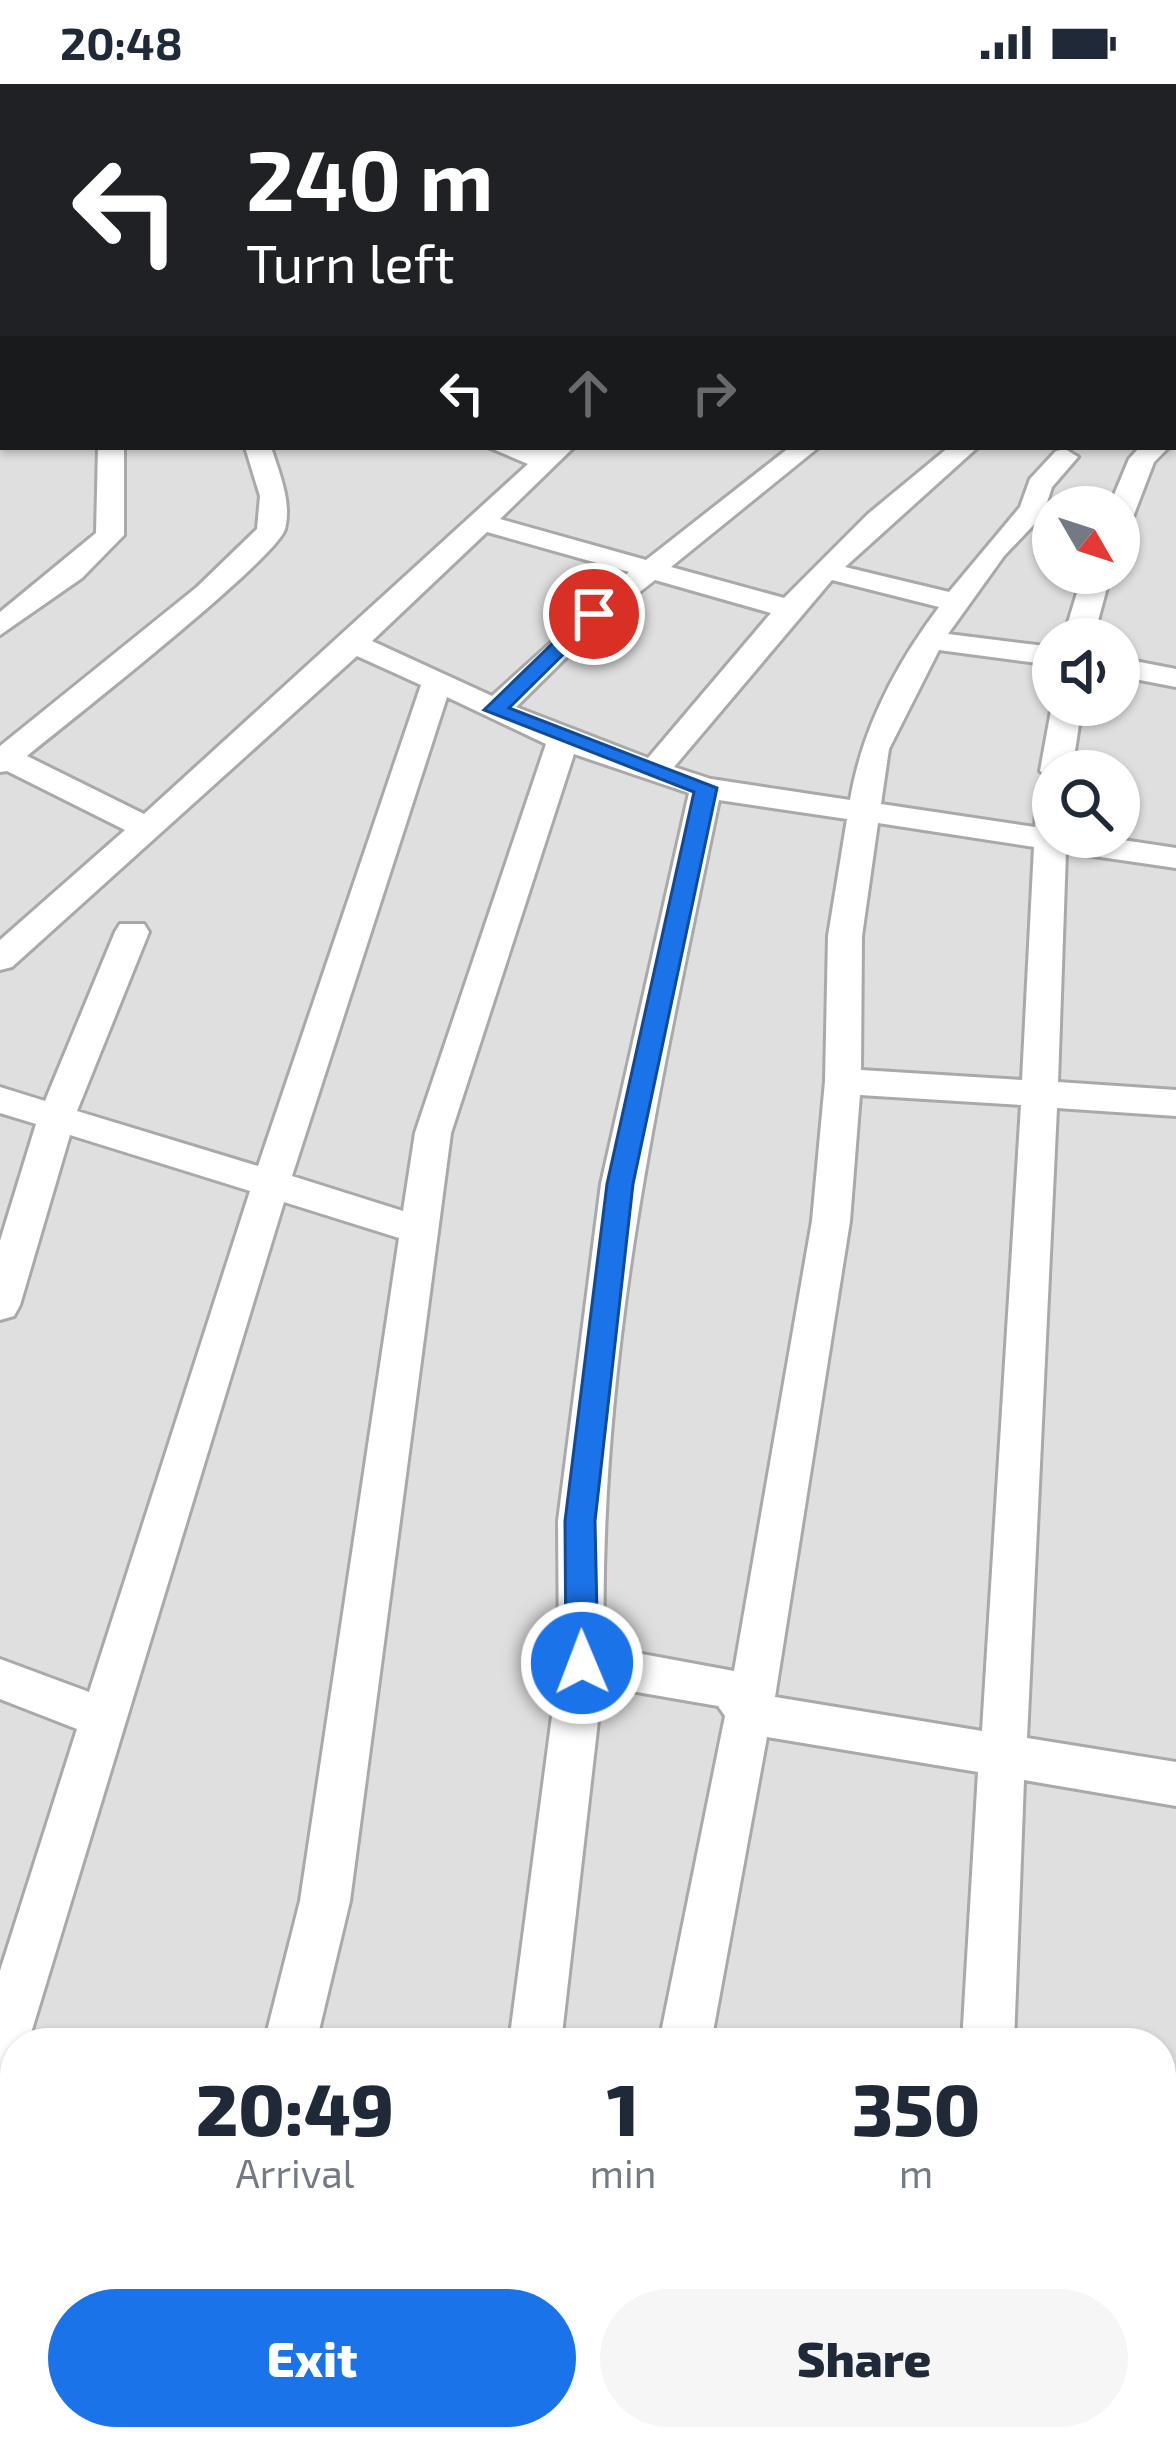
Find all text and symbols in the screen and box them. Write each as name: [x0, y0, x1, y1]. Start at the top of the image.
text: 20:48: [60, 15, 183, 69]
text: 240 m: [246, 127, 493, 228]
icon: left: [48, 132, 204, 288]
text: Turn left: [246, 229, 455, 294]
icon: left: [429, 360, 495, 426]
icon: ahead: [555, 360, 621, 426]
icon: right: [681, 360, 747, 426]
north arrow: [1032, 486, 1140, 594]
map controls: [1032, 486, 1140, 858]
pin: [543, 563, 645, 665]
icon: arrive: [561, 581, 627, 647]
button: sound: [1032, 618, 1140, 726]
button: search: [1032, 750, 1140, 858]
position arrow: [519, 1600, 645, 1726]
text: 20:49: [196, 2064, 394, 2150]
text: 1: [607, 2064, 639, 2150]
text: 350: [852, 2064, 980, 2150]
text: Arrival: [236, 2149, 354, 2196]
text: min: [590, 2149, 656, 2196]
text: m: [899, 2149, 933, 2196]
button: Exit: [48, 2289, 576, 2427]
button: Share: [600, 2289, 1128, 2427]

